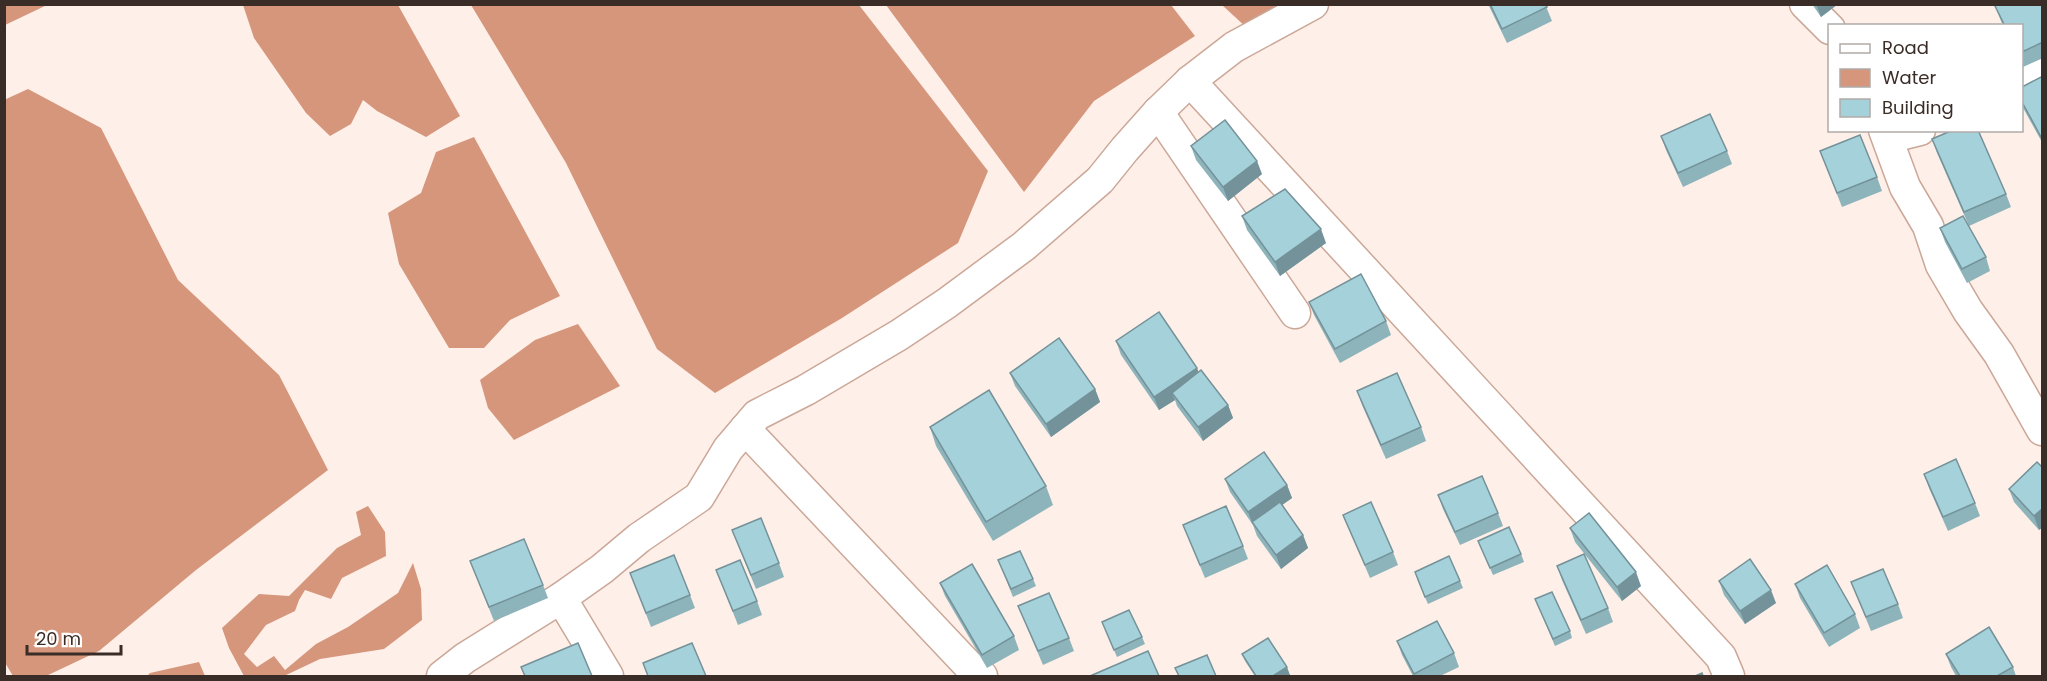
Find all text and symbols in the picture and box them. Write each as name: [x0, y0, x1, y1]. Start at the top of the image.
legend: [1828, 24, 2023, 132]
text: Road: [1882, 35, 1929, 60]
text: Water: [1882, 65, 1936, 90]
text: Building: [1882, 95, 1954, 120]
scale bar: [27, 618, 122, 656]
text: 20 m: [36, 626, 81, 651]

